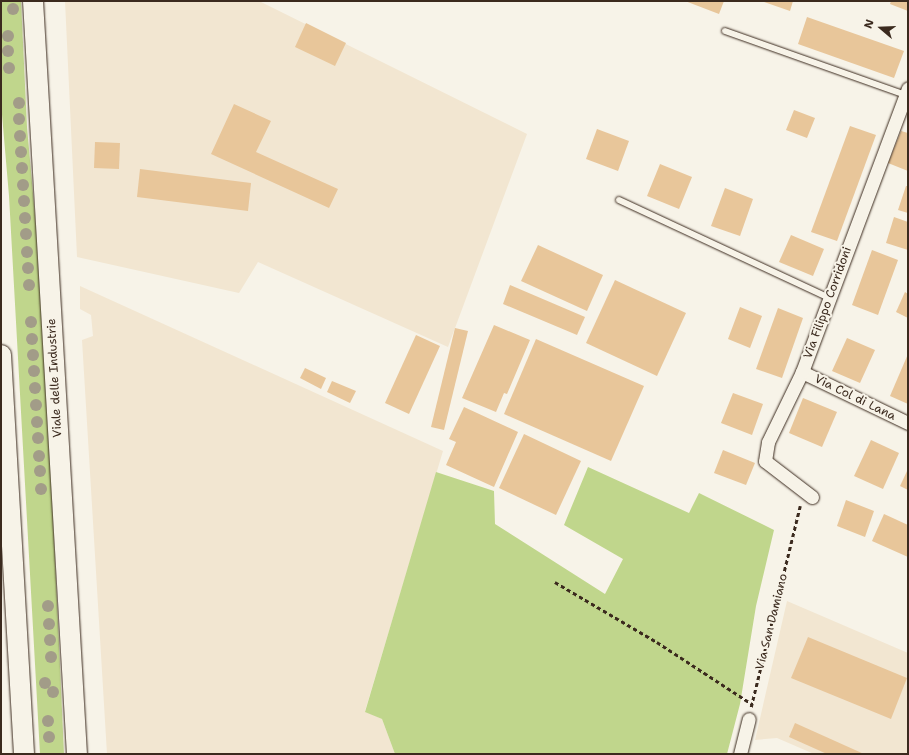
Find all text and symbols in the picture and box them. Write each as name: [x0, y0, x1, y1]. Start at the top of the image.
north arrow: [861, 8, 901, 48]
text: N: [861, 17, 878, 30]
street label: Via Filippo Corridoni: [801, 245, 855, 361]
street label: Viale delle Industrie: [45, 318, 65, 438]
street label: Via Col di Lana: [812, 372, 898, 424]
street label: Via San Damiano: [753, 572, 791, 672]

